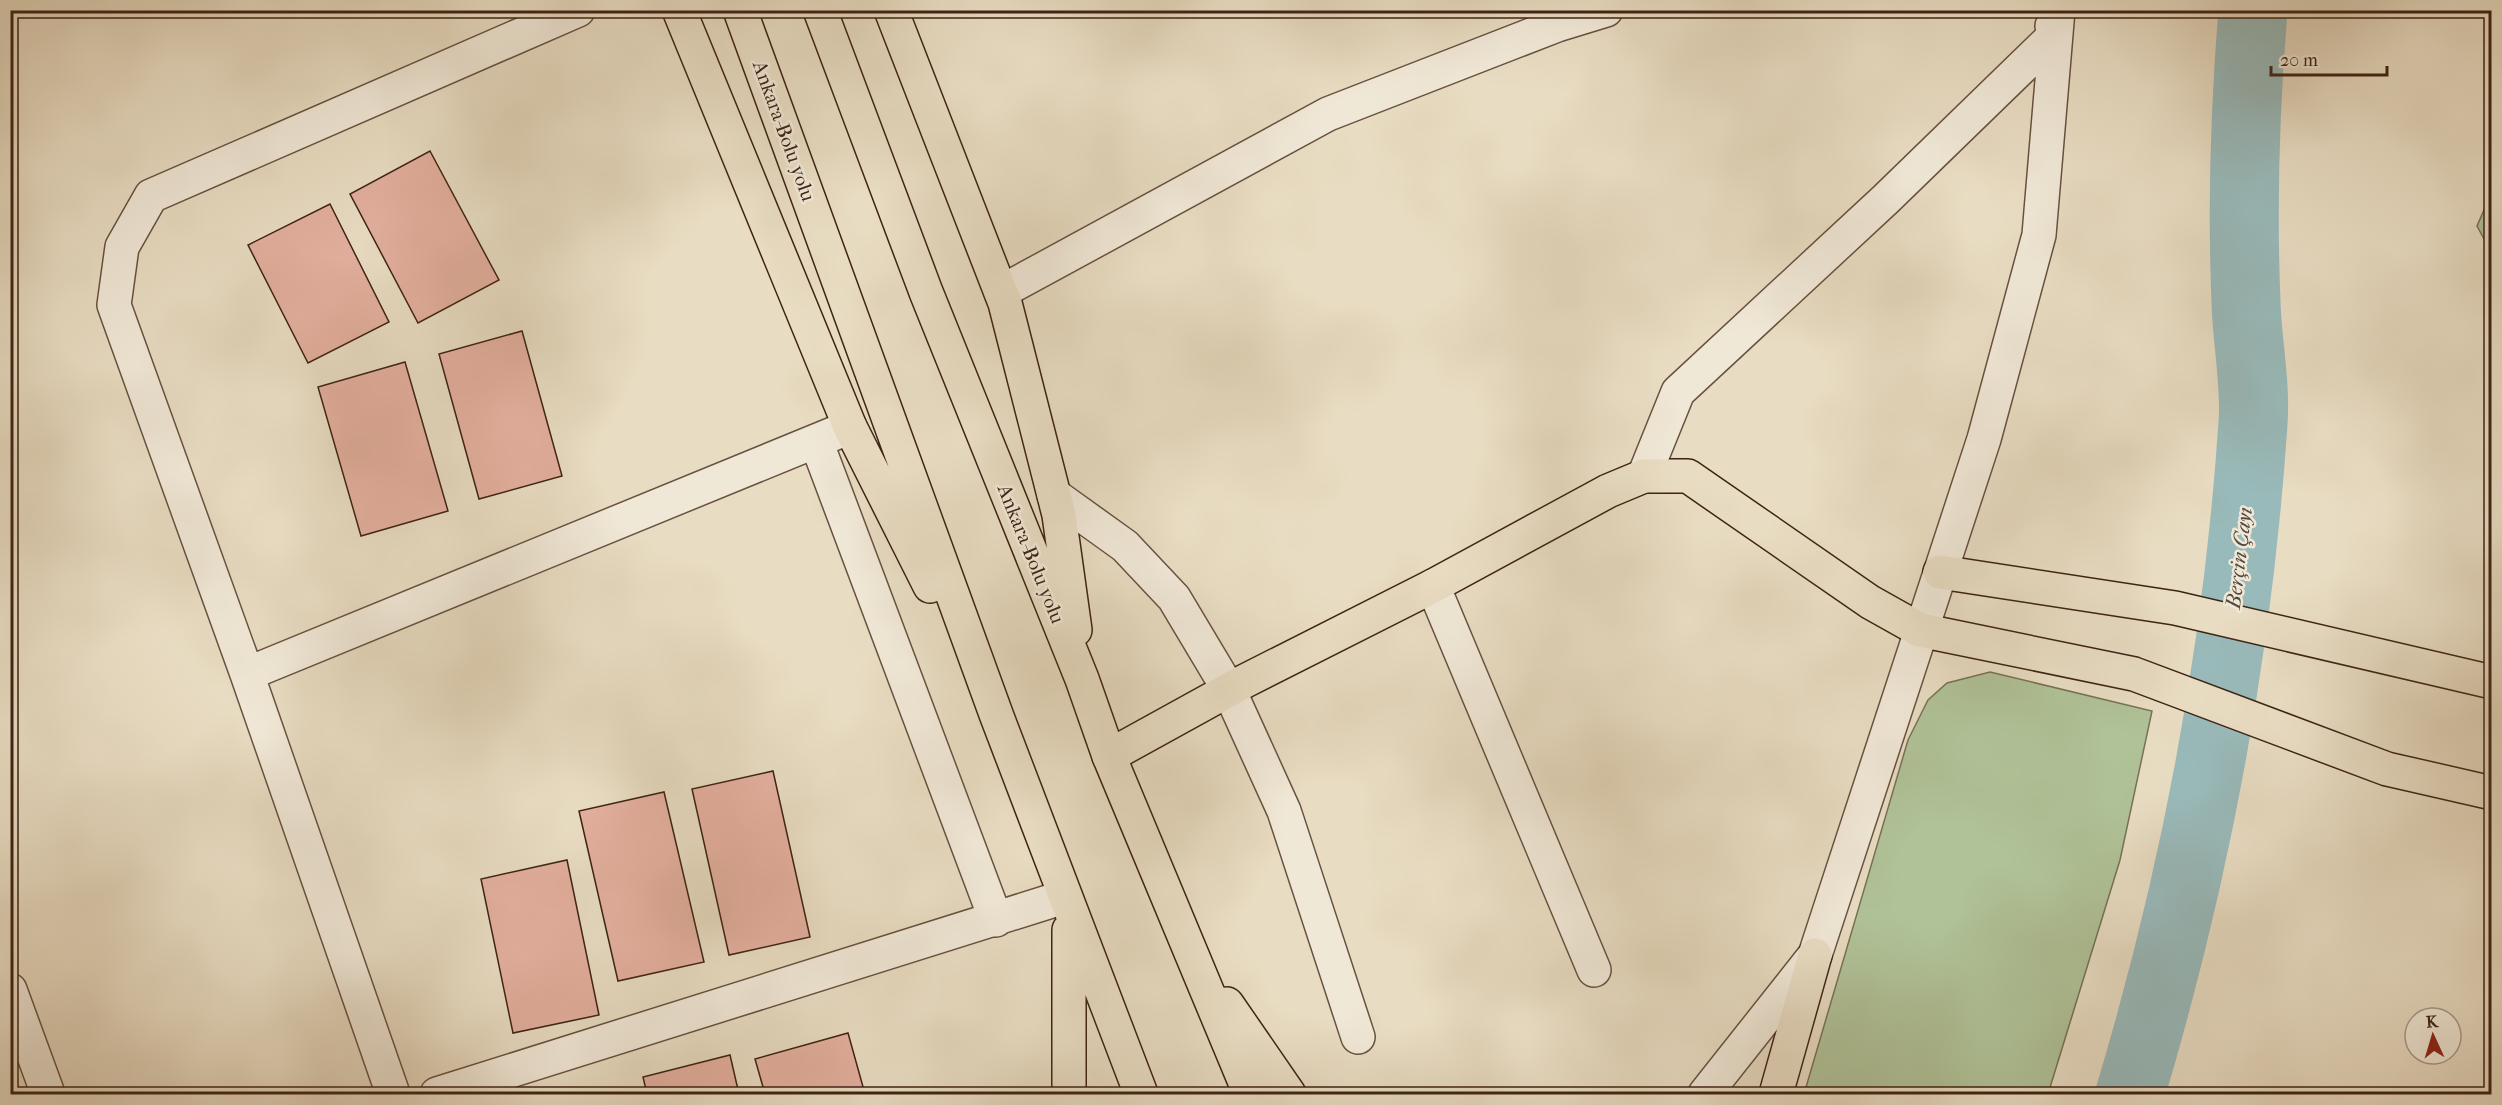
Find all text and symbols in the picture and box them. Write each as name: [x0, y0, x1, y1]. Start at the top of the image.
scale bar: [2271, 39, 2386, 77]
text: 20 m: [2280, 50, 2318, 71]
street label: Ankara-Bolu yolu: [748, 57, 820, 205]
street label: Ankara-Bolu yolu: [992, 480, 1070, 628]
water label: Berçin Çayı: [2221, 506, 2257, 611]
north arrow: [2403, 1006, 2463, 1066]
text: K: [2426, 1012, 2440, 1031]

